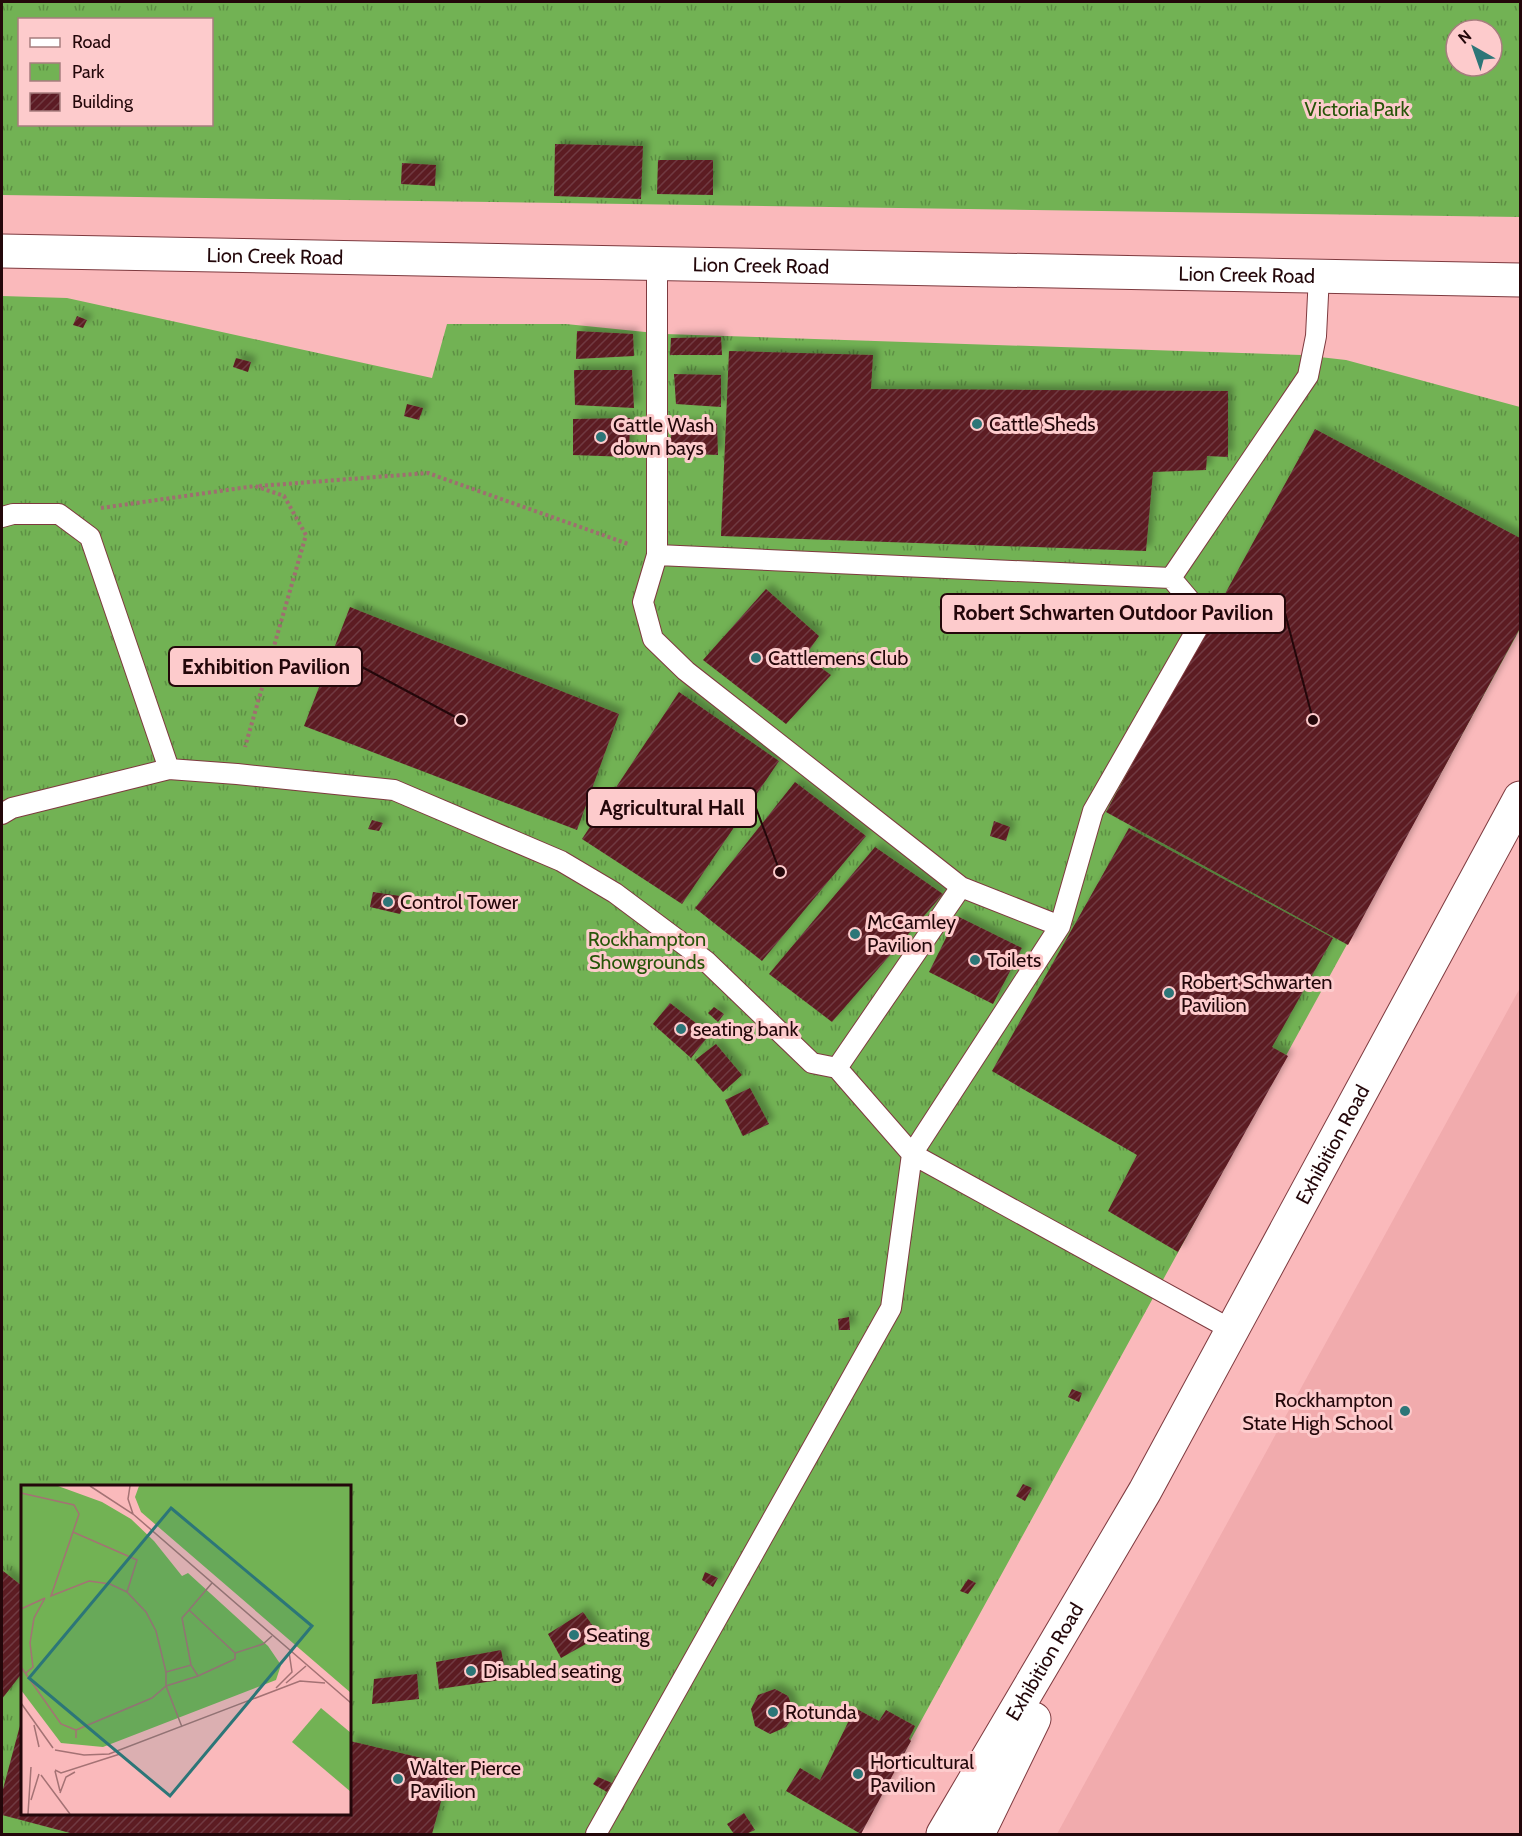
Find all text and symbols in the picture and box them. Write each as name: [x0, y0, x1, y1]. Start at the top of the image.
legend: [18, 18, 213, 126]
north arrow: [1444, 18, 1504, 78]
text: N: [1454, 26, 1475, 48]
text: Road: [72, 31, 111, 53]
text: Park: [72, 61, 105, 83]
text: Building: [72, 91, 134, 113]
park label: Victoria Park: [1305, 97, 1409, 121]
street label: Lion Creek Road: [206, 243, 343, 270]
street label: Lion Creek Road: [692, 252, 829, 279]
street label: Lion Creek Road: [1178, 261, 1315, 288]
place label: Cattle Sheds: [989, 412, 1096, 436]
place label: Cattle Wash down bays: [613, 413, 714, 460]
marker: Cattle Sheds: [970, 417, 984, 431]
marker: Cattle Wash down bays: [594, 430, 608, 444]
callout: Robert Schwarten Outdoor Pavilion: [941, 594, 1285, 633]
text: Robert Schwarten Outdoor Pavilion: [953, 600, 1273, 625]
place label: Cattlemens Club: [768, 646, 908, 670]
callout: Exhibition Pavilion: [169, 647, 362, 686]
marker: Cattlemens Club: [749, 651, 763, 665]
text: Exhibition Pavilion: [182, 654, 350, 679]
callout: Agricultural Hall: [587, 788, 756, 827]
text: Agricultural Hall: [600, 795, 745, 820]
place label: Control Tower: [400, 890, 519, 914]
marker: Control Tower: [381, 895, 395, 909]
place label: McCamley Pavilion: [867, 910, 956, 957]
park label: Rockhampton Showgrounds: [588, 927, 706, 974]
marker: McCamley Pavilion: [848, 927, 862, 941]
place label: Toilets: [987, 948, 1041, 972]
marker: Toilets: [968, 953, 982, 967]
place label: Robert Schwarten Pavilion: [1181, 970, 1332, 1017]
marker: Robert Schwarten Pavilion: [1162, 986, 1176, 1000]
place label: seating bank: [693, 1017, 798, 1041]
marker: seating bank: [674, 1022, 688, 1036]
street label: Exhibition Road: [1290, 1081, 1374, 1208]
place label: Rockhampton State High School: [1242, 1388, 1393, 1435]
marker: Rockhampton State High School: [1398, 1404, 1412, 1418]
inset map: [21, 1485, 351, 1815]
street label: Exhibition Road: [1001, 1599, 1088, 1725]
place label: Seating: [586, 1623, 650, 1647]
marker: Seating: [567, 1628, 581, 1642]
place label: Disabled seating: [483, 1659, 622, 1683]
marker: Disabled seating: [464, 1664, 478, 1678]
place label: Rotunda: [785, 1700, 857, 1724]
marker: Rotunda: [766, 1705, 780, 1719]
place label: Horticultural Pavilion: [870, 1750, 974, 1797]
place label: Walter Pierce Pavilion: [410, 1756, 521, 1803]
marker: Horticultural Pavilion: [851, 1767, 865, 1781]
marker: Walter Pierce Pavilion: [391, 1772, 405, 1786]

